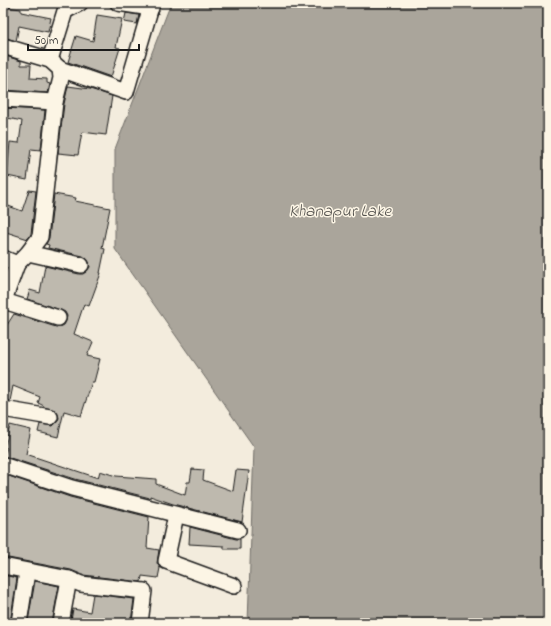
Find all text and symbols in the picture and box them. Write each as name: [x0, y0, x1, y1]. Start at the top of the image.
scale bar: [28, 26, 139, 52]
text: 50 m: [34, 32, 58, 50]
water label: Khanapur Lake: [289, 199, 392, 224]

